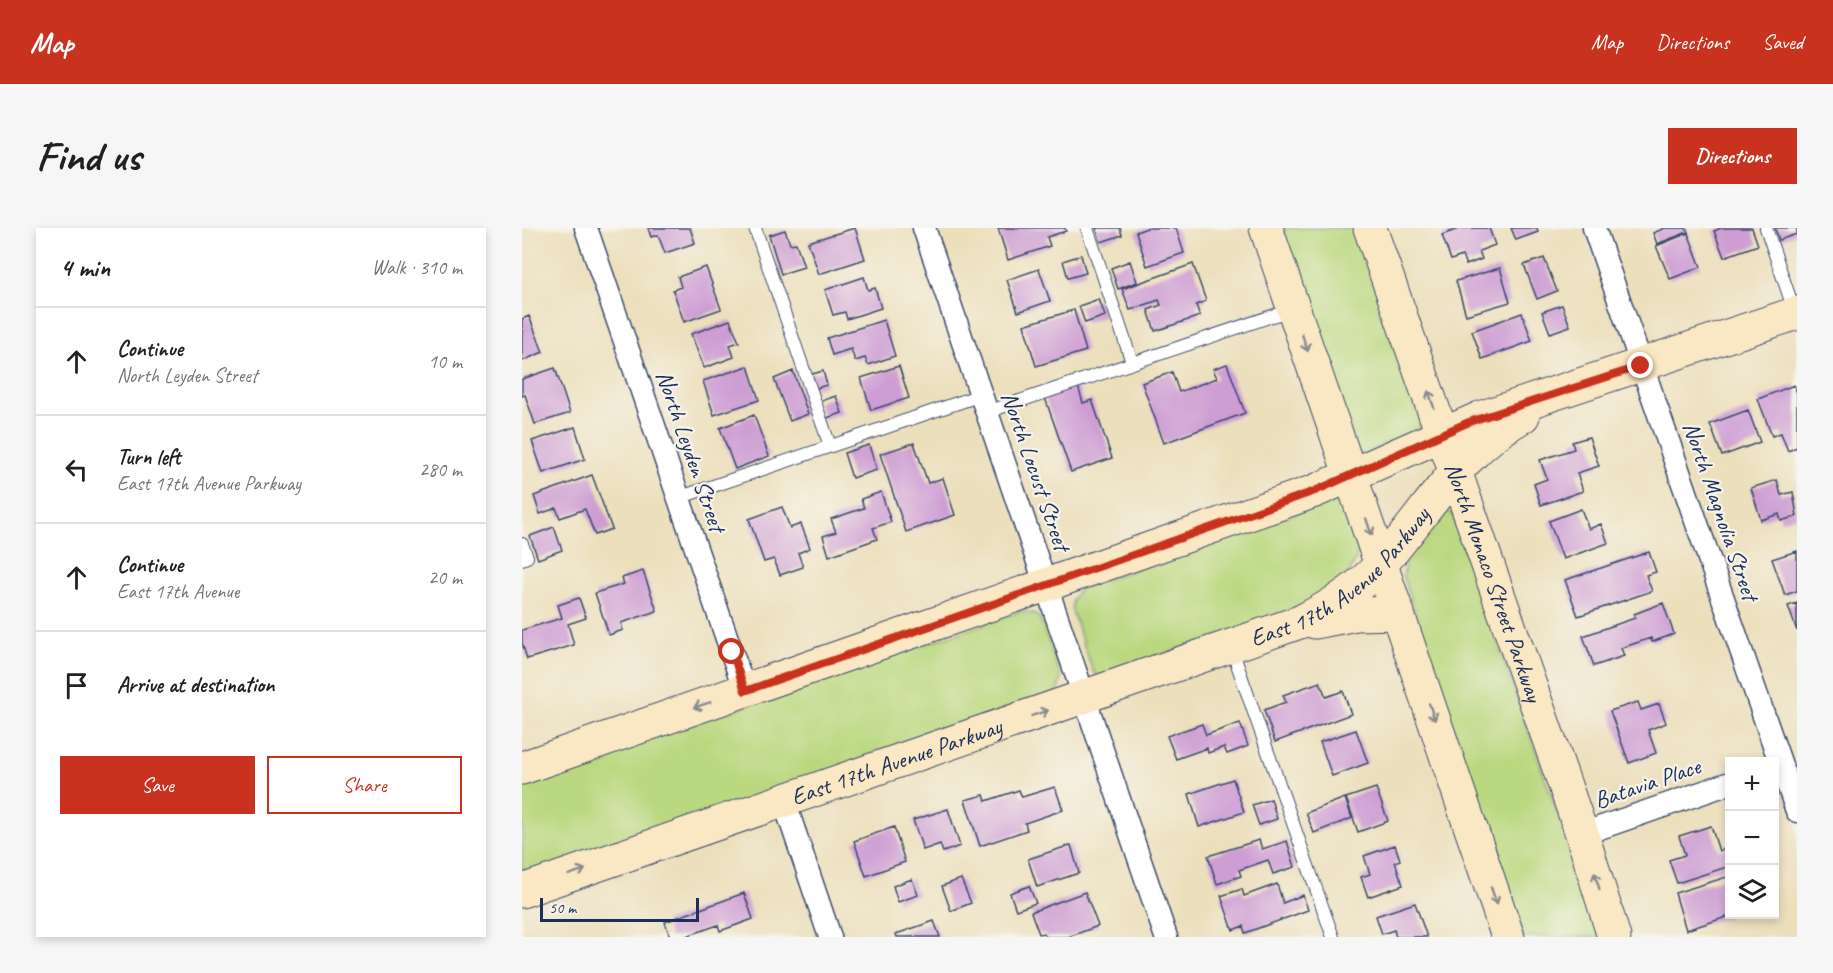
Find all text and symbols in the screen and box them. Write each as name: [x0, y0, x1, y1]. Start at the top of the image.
text: Map: [30, 25, 73, 60]
text: Map: [1591, 29, 1623, 55]
text: Directions: [1656, 29, 1729, 55]
text: Saved: [1762, 29, 1803, 55]
button: Directions: [1668, 128, 1797, 184]
text: Find us: [36, 130, 141, 183]
text: 4 min: [60, 251, 110, 284]
text: Walk · 310 m: [372, 255, 462, 280]
one-way arrow: [1300, 333, 1311, 352]
text: Continue: [117, 335, 183, 363]
icon: ahead: [60, 345, 93, 378]
text: 10 m: [428, 349, 462, 374]
route end: [1627, 352, 1653, 378]
text: North Leyden Street: [117, 363, 257, 388]
street label: North Leyden Street: [649, 366, 734, 538]
street label: North Locust Street: [995, 387, 1078, 557]
one-way arrow: [1424, 390, 1435, 409]
street label: North Magnolia Street: [1676, 418, 1767, 607]
text: Turn left: [117, 443, 181, 471]
icon: left: [60, 453, 93, 486]
text: 280 m: [419, 457, 462, 482]
street label: North Monaco Street Parkway: [1438, 458, 1550, 707]
text: East 17th Avenue Parkway: [117, 471, 301, 496]
street label: East 17th Avenue Parkway: [1246, 500, 1437, 653]
one-way arrow: [1364, 517, 1375, 536]
text: Continue: [117, 551, 183, 579]
icon: ahead: [60, 561, 93, 594]
text: 20 m: [428, 565, 462, 590]
text: East 17th Avenue: [117, 579, 239, 604]
route start: [718, 638, 744, 664]
icon: arrive: [60, 669, 93, 702]
text: Arrive at destination: [117, 671, 274, 699]
one-way arrow: [693, 701, 712, 712]
one-way arrow: [1427, 702, 1438, 721]
one-way arrow: [1030, 707, 1049, 718]
street label: East 17th Avenue Parkway: [787, 711, 1007, 812]
street label: Batavia Place: [1590, 750, 1706, 815]
button: Save: [60, 756, 255, 814]
button: Share: [267, 756, 462, 814]
map controls: [1725, 757, 1779, 919]
button: +: [1725, 757, 1779, 811]
button: −: [1725, 811, 1779, 865]
one-way arrow: [567, 865, 586, 876]
button: layers: [1725, 865, 1779, 919]
one-way arrow: [1591, 872, 1602, 891]
one-way arrow: [1490, 886, 1501, 905]
scale bar: [540, 895, 699, 922]
text: 50 m: [549, 898, 576, 918]

